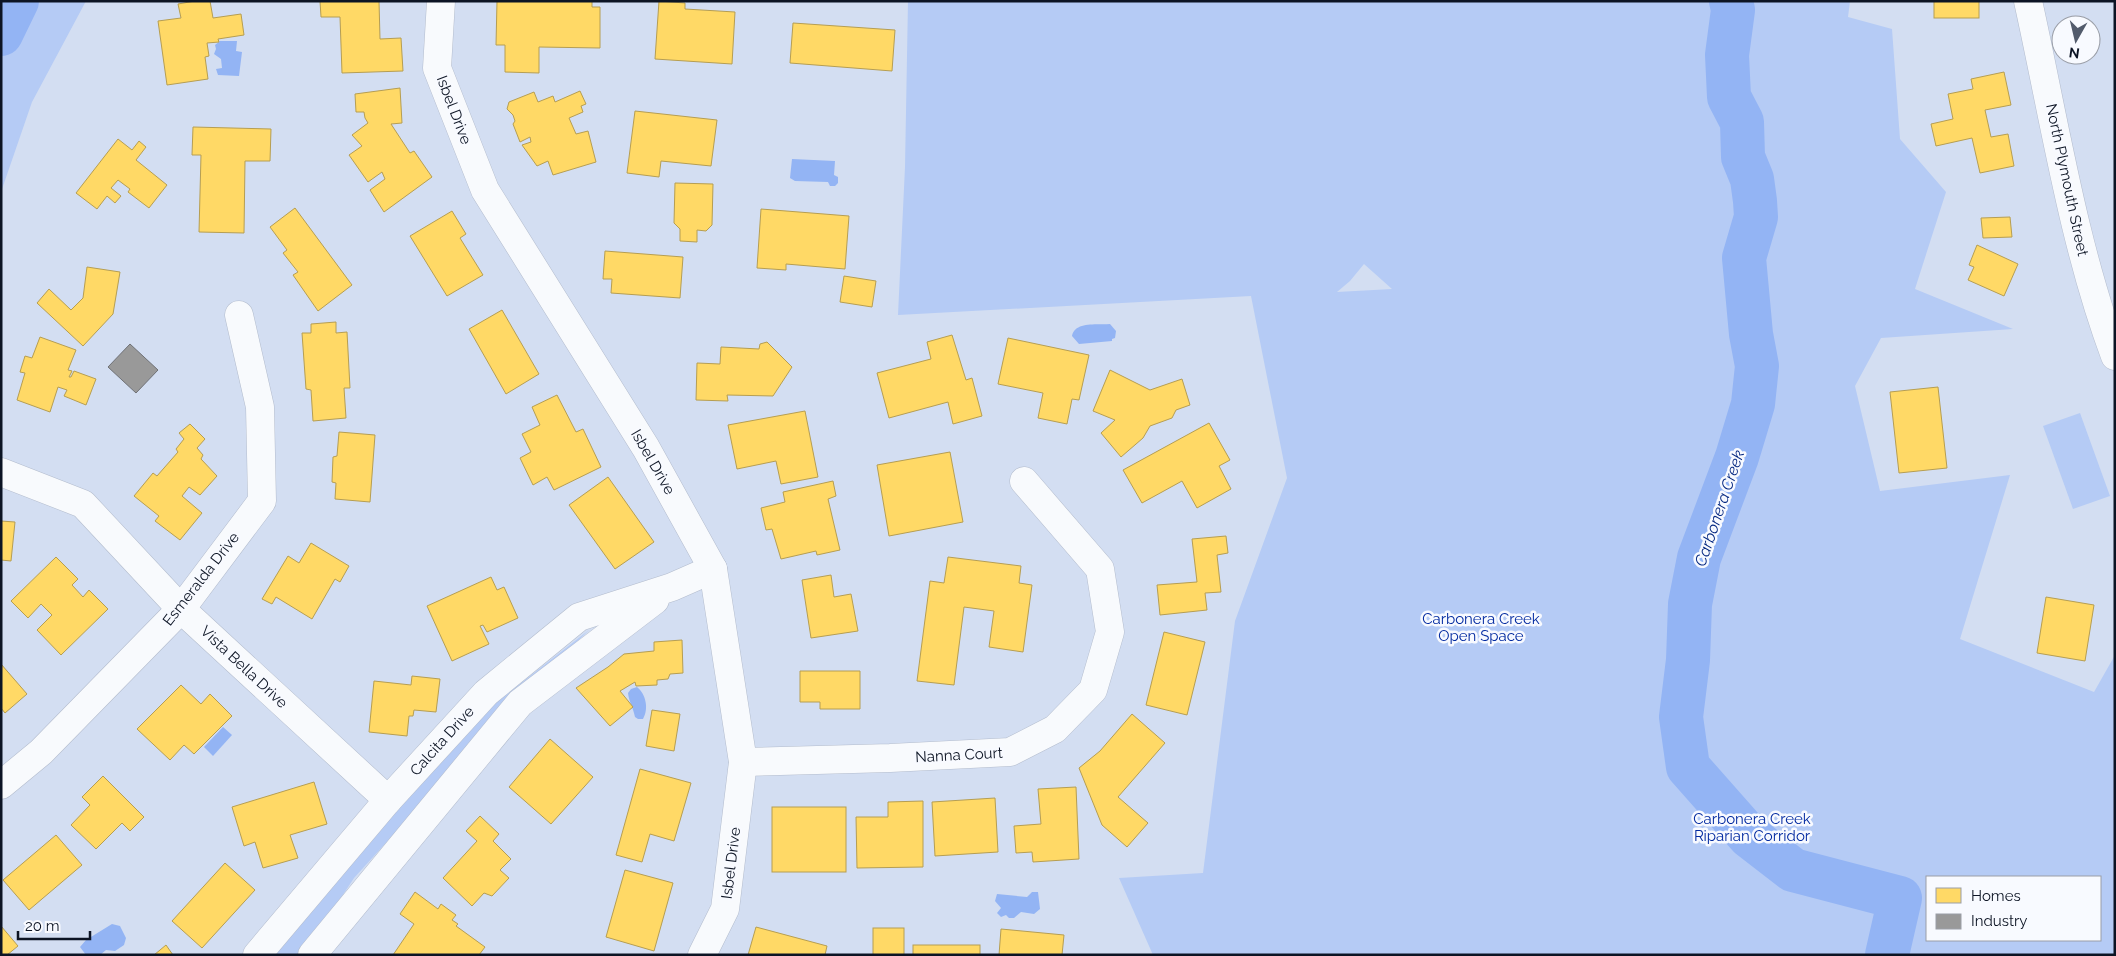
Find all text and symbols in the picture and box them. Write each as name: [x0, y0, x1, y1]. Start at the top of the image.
north arrow: [2051, 15, 2101, 65]
text: N: [2068, 44, 2081, 62]
street label: Isbel Drive: [433, 73, 475, 147]
street label: North Plymouth Street: [2042, 102, 2092, 258]
street label: Isbel Drive: [627, 426, 679, 498]
water label: Carbonera Creek: [1691, 447, 1748, 569]
street label: Esmeralda Drive: [159, 529, 243, 629]
park label: Carbonera Creek Open Space: [1422, 610, 1540, 645]
street label: Vista Bella Drive: [197, 622, 291, 712]
street label: Calcita Drive: [406, 703, 478, 779]
street label: Nanna Court: [915, 744, 1003, 766]
park label: Carbonera Creek Riparian Corridor: [1693, 810, 1811, 845]
street label: Isbel Drive: [718, 826, 744, 900]
legend: [1926, 876, 2101, 941]
text: Homes: [1971, 887, 2021, 905]
scale bar: [18, 908, 90, 940]
text: Industry: [1971, 912, 2027, 930]
text: 20 m: [25, 917, 60, 935]

